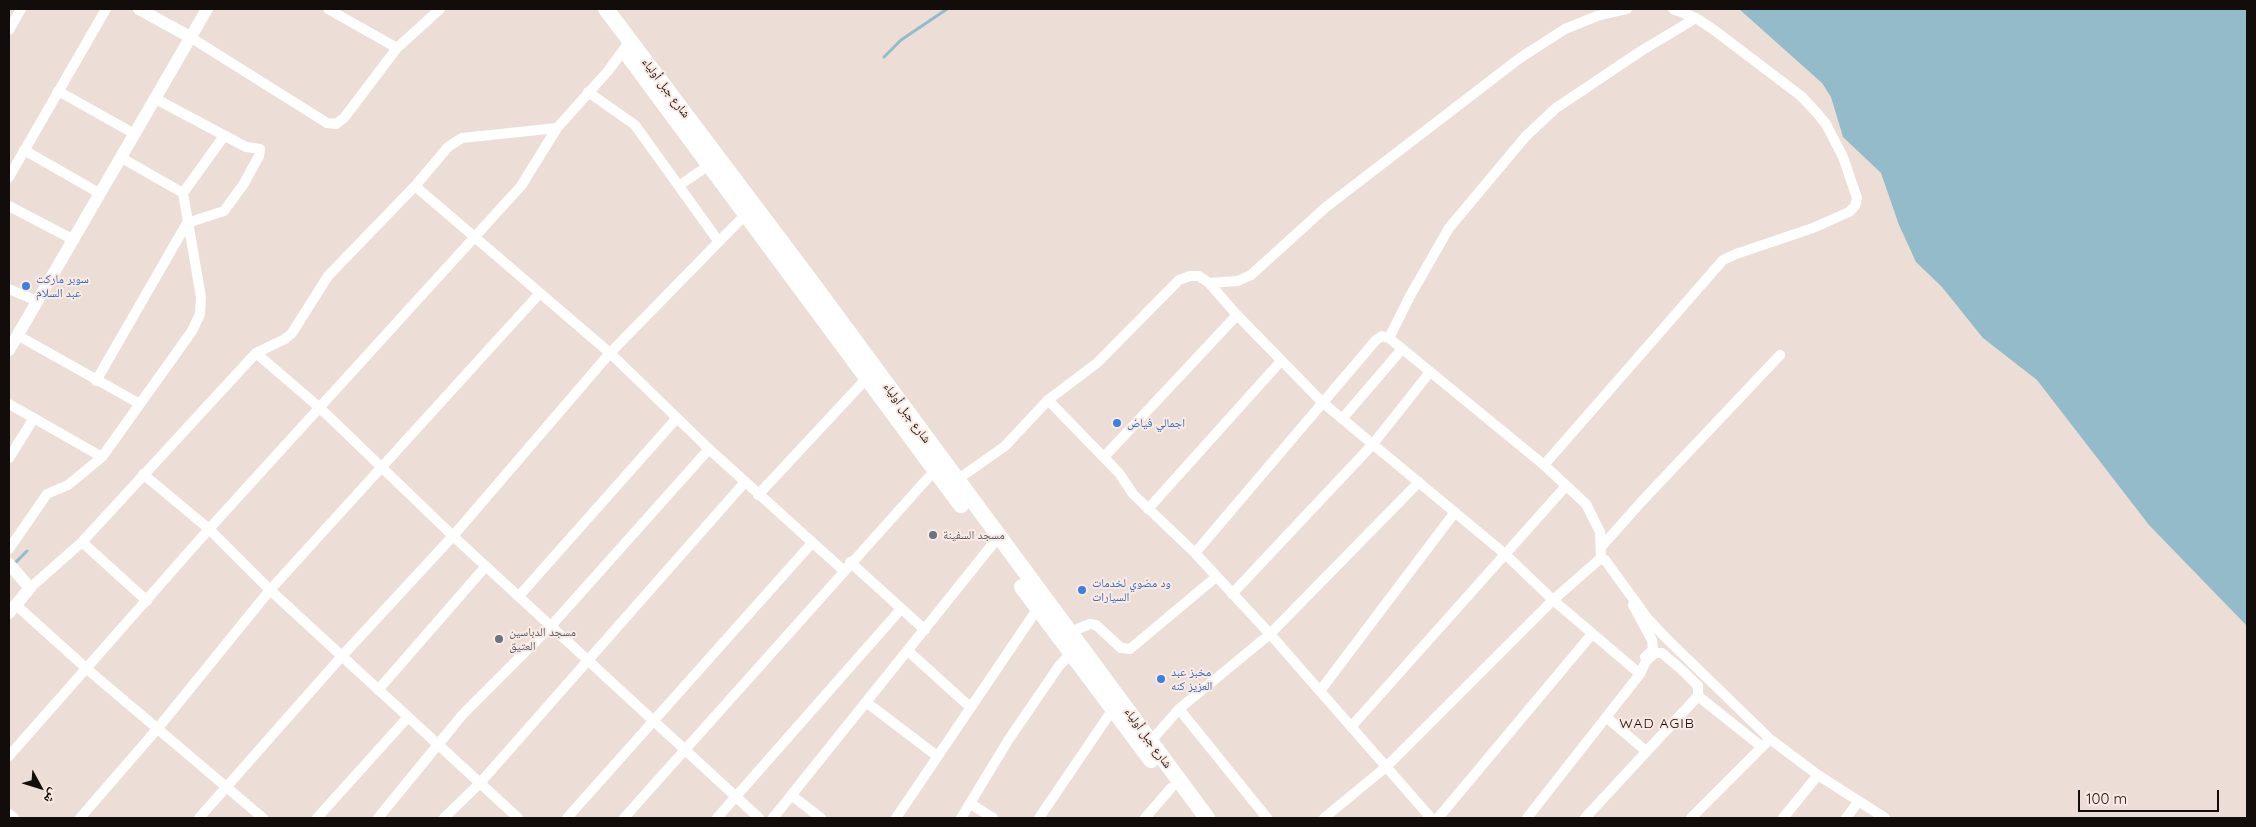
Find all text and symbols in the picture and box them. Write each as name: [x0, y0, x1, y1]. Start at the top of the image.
street label: شارع جبل أولياء: [639, 55, 693, 121]
place label: سوبر ماركت عبد السلام: [36, 272, 89, 300]
marker: سوبر ماركت عبد السلام: [20, 280, 32, 292]
street label: شارع جبل أولياء: [880, 380, 934, 446]
place label: اجمالي فياض: [1127, 416, 1185, 430]
marker: اجمالي فياض: [1111, 417, 1123, 429]
place label: مسجد السفينة: [943, 528, 1005, 542]
marker: مسجد السفينة: [927, 529, 939, 541]
place label: ود مضوي لخدمات السيارات: [1092, 576, 1171, 604]
marker: ود مضوي لخدمات السيارات: [1076, 584, 1088, 596]
place label: مسجد الدباسين العتيق: [509, 625, 576, 653]
marker: مسجد الدباسين العتيق: [493, 633, 505, 645]
place label: مخبز عبد العزيز كنه: [1171, 665, 1212, 693]
marker: مخبز عبد العزيز كنه: [1155, 673, 1167, 685]
street label: شارع جبل أولياء: [1121, 705, 1175, 771]
district label: WAD AGIB: [1618, 716, 1696, 732]
north arrow: [15, 762, 65, 812]
scale bar: [2081, 780, 2222, 812]
text: ش: [40, 785, 63, 808]
text: 100 m: [2086, 789, 2127, 808]

